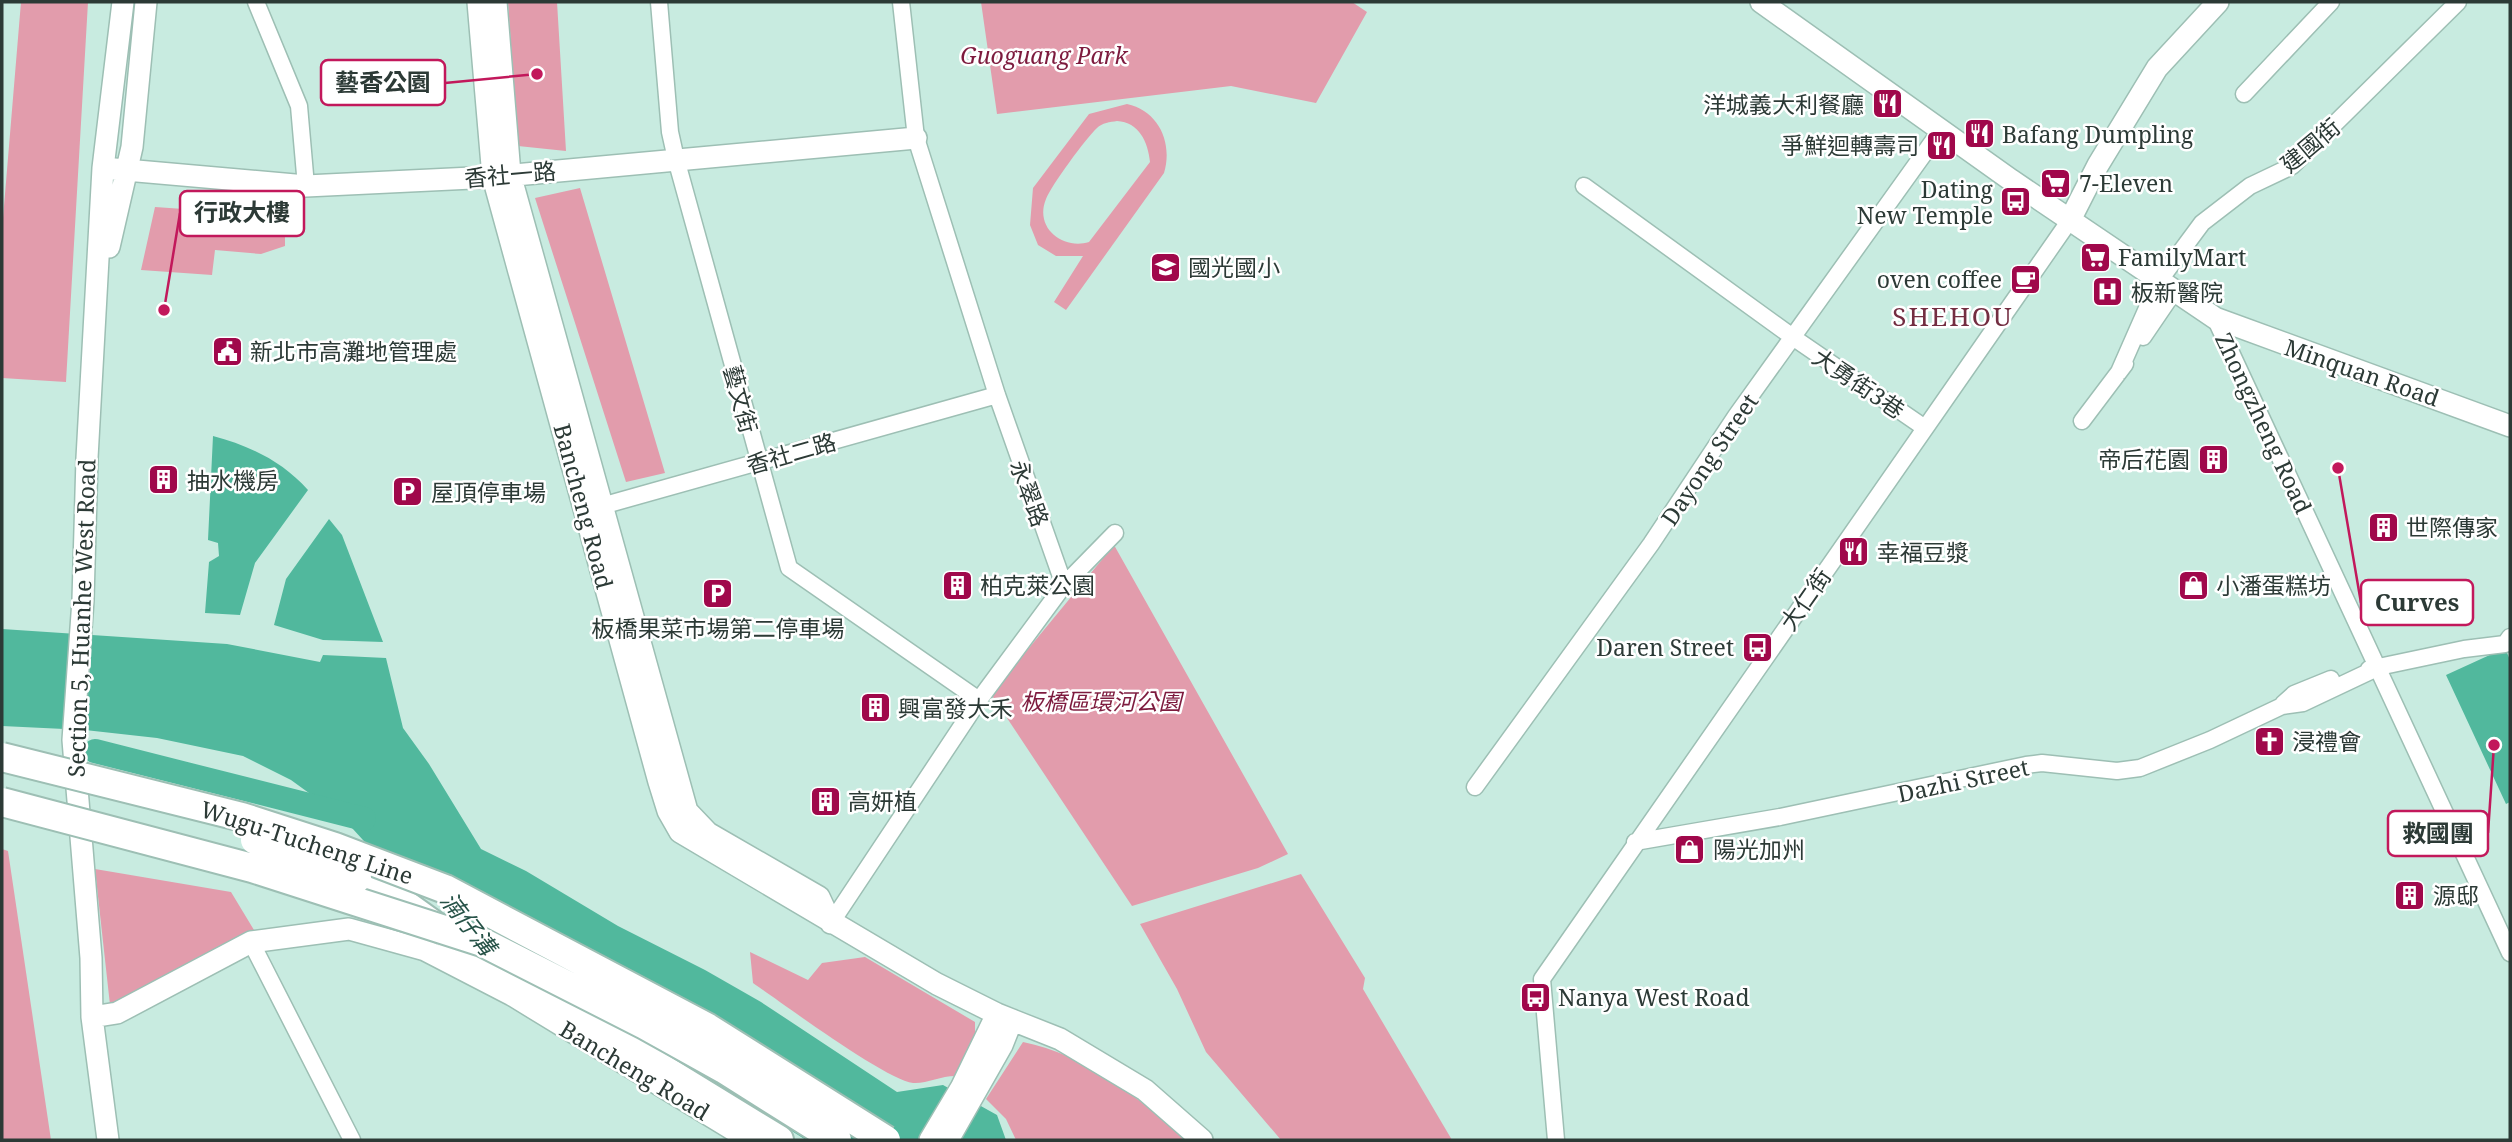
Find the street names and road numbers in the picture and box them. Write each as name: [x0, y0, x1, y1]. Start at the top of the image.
street label: 建國街: [2273, 111, 2347, 179]
street label: 香社一路: [463, 154, 557, 194]
street label: Zhongzheng Road: [2208, 327, 2320, 519]
street label: Minquan Road: [2280, 331, 2444, 413]
street label: 大勇街3巷: [1807, 340, 1911, 426]
street label: 藝文街: [717, 362, 765, 436]
street label: Dayong Street: [1653, 387, 1765, 531]
street label: Bancheng Road: [547, 420, 621, 592]
street label: 香社二路: [742, 425, 840, 481]
street label: 永翠路: [1003, 455, 1057, 531]
street label: Section 5, Huanhe West Road: [59, 458, 103, 778]
street label: 大仁街: [1772, 562, 1838, 636]
street label: Dazhi Street: [1894, 750, 2032, 810]
street label: Wugu-Tucheng Line: [197, 793, 417, 891]
street label: Bancheng Road: [554, 1013, 716, 1127]

